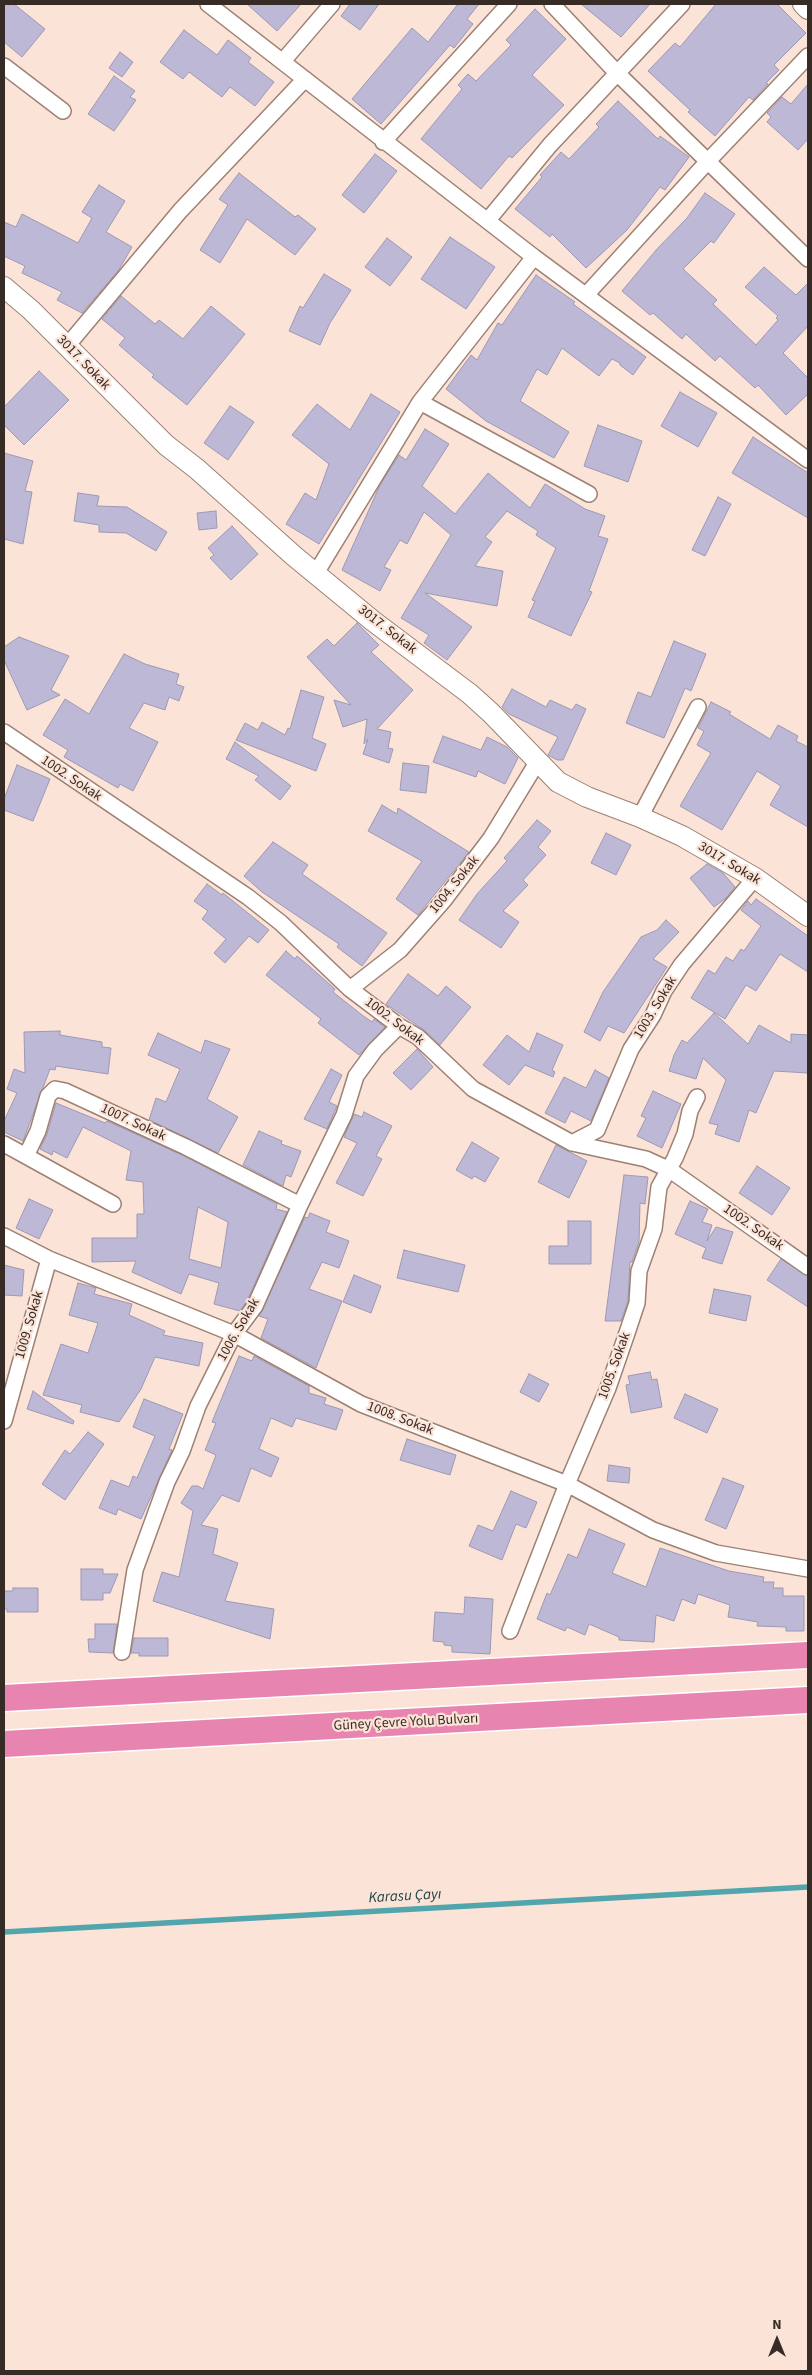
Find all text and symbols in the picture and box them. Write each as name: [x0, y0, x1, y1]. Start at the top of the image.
street label: 3017. Sokak: [53, 332, 113, 394]
street label: 3017. Sokak: [354, 602, 420, 658]
street label: 1002. Sokak: [37, 752, 105, 806]
street label: 3017. Sokak: [695, 839, 763, 889]
street label: 1004. Sokak: [426, 853, 484, 917]
street label: 1003. Sokak: [631, 974, 681, 1042]
street label: 1002. Sokak: [361, 994, 427, 1050]
street label: 1007. Sokak: [98, 1101, 168, 1145]
street label: 1002. Sokak: [720, 1201, 786, 1255]
street label: 1009. Sokak: [12, 1289, 48, 1361]
street label: 1006. Sokak: [214, 1296, 264, 1364]
street label: 1005. Sokak: [595, 1330, 635, 1402]
street label: 1008. Sokak: [364, 1399, 436, 1439]
street label: Güney Çevre Yolu Bulvarı: [333, 1711, 479, 1735]
water label: Karasu Çayı: [368, 1886, 442, 1908]
north arrow: [752, 2315, 802, 2365]
text: N: [772, 2315, 782, 2335]

